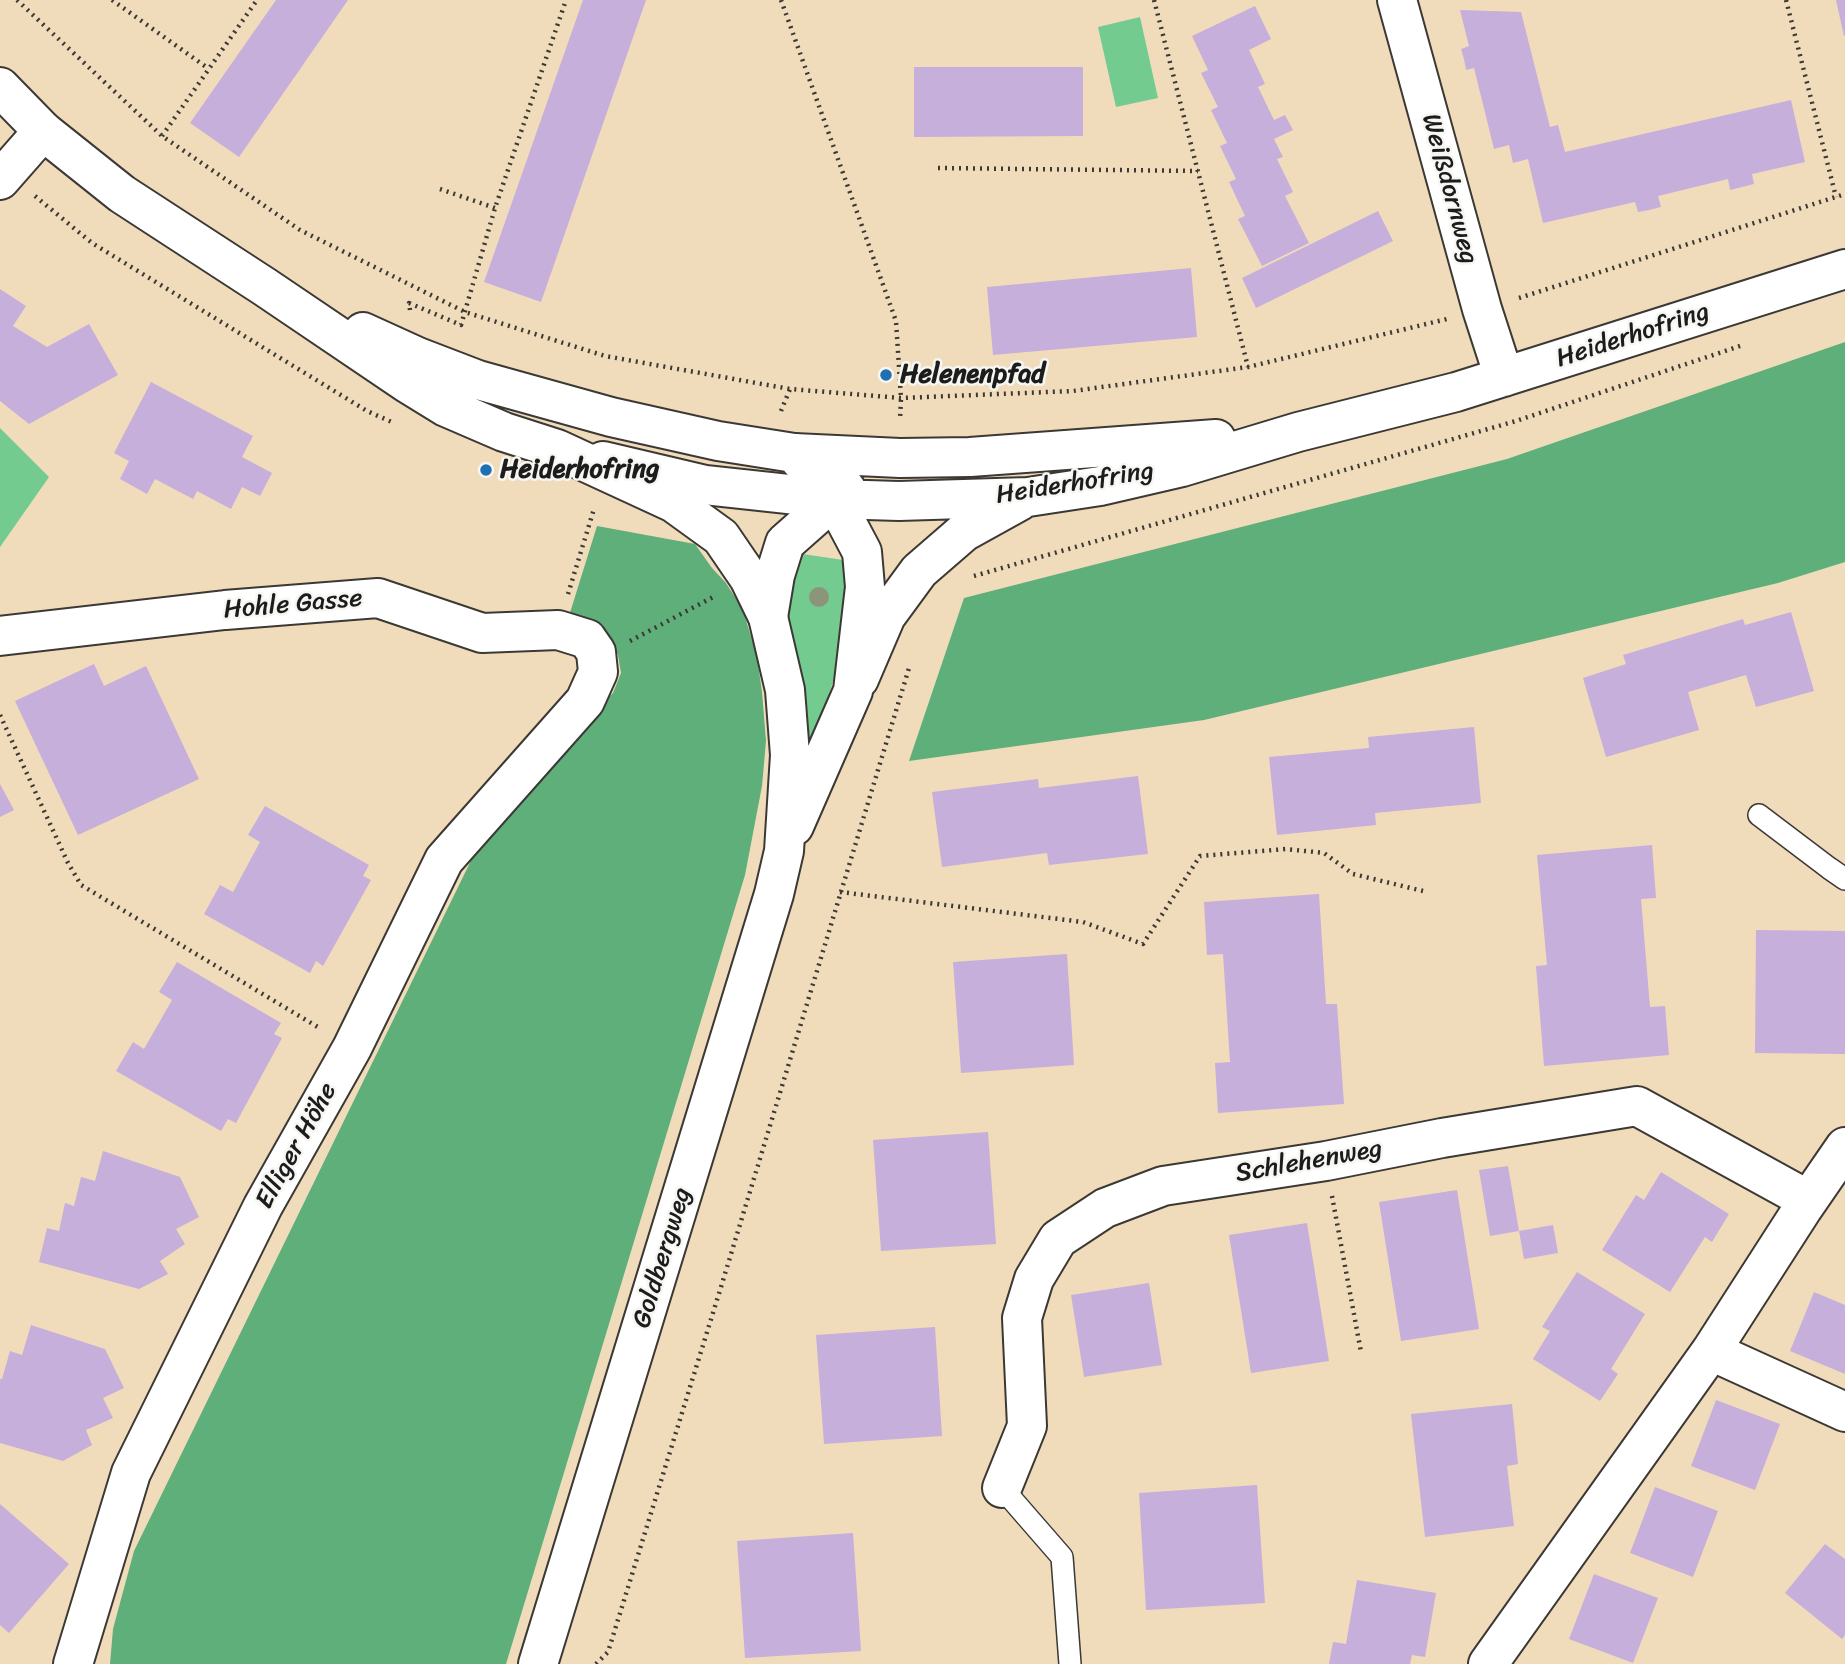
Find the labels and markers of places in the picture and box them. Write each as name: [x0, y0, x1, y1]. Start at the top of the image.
place label: Helenenpfad: [900, 359, 1045, 391]
marker: Helenenpfad: [878, 367, 894, 383]
place label: Heiderhofring: [500, 454, 659, 486]
marker: Heiderhofring: [478, 462, 494, 478]

